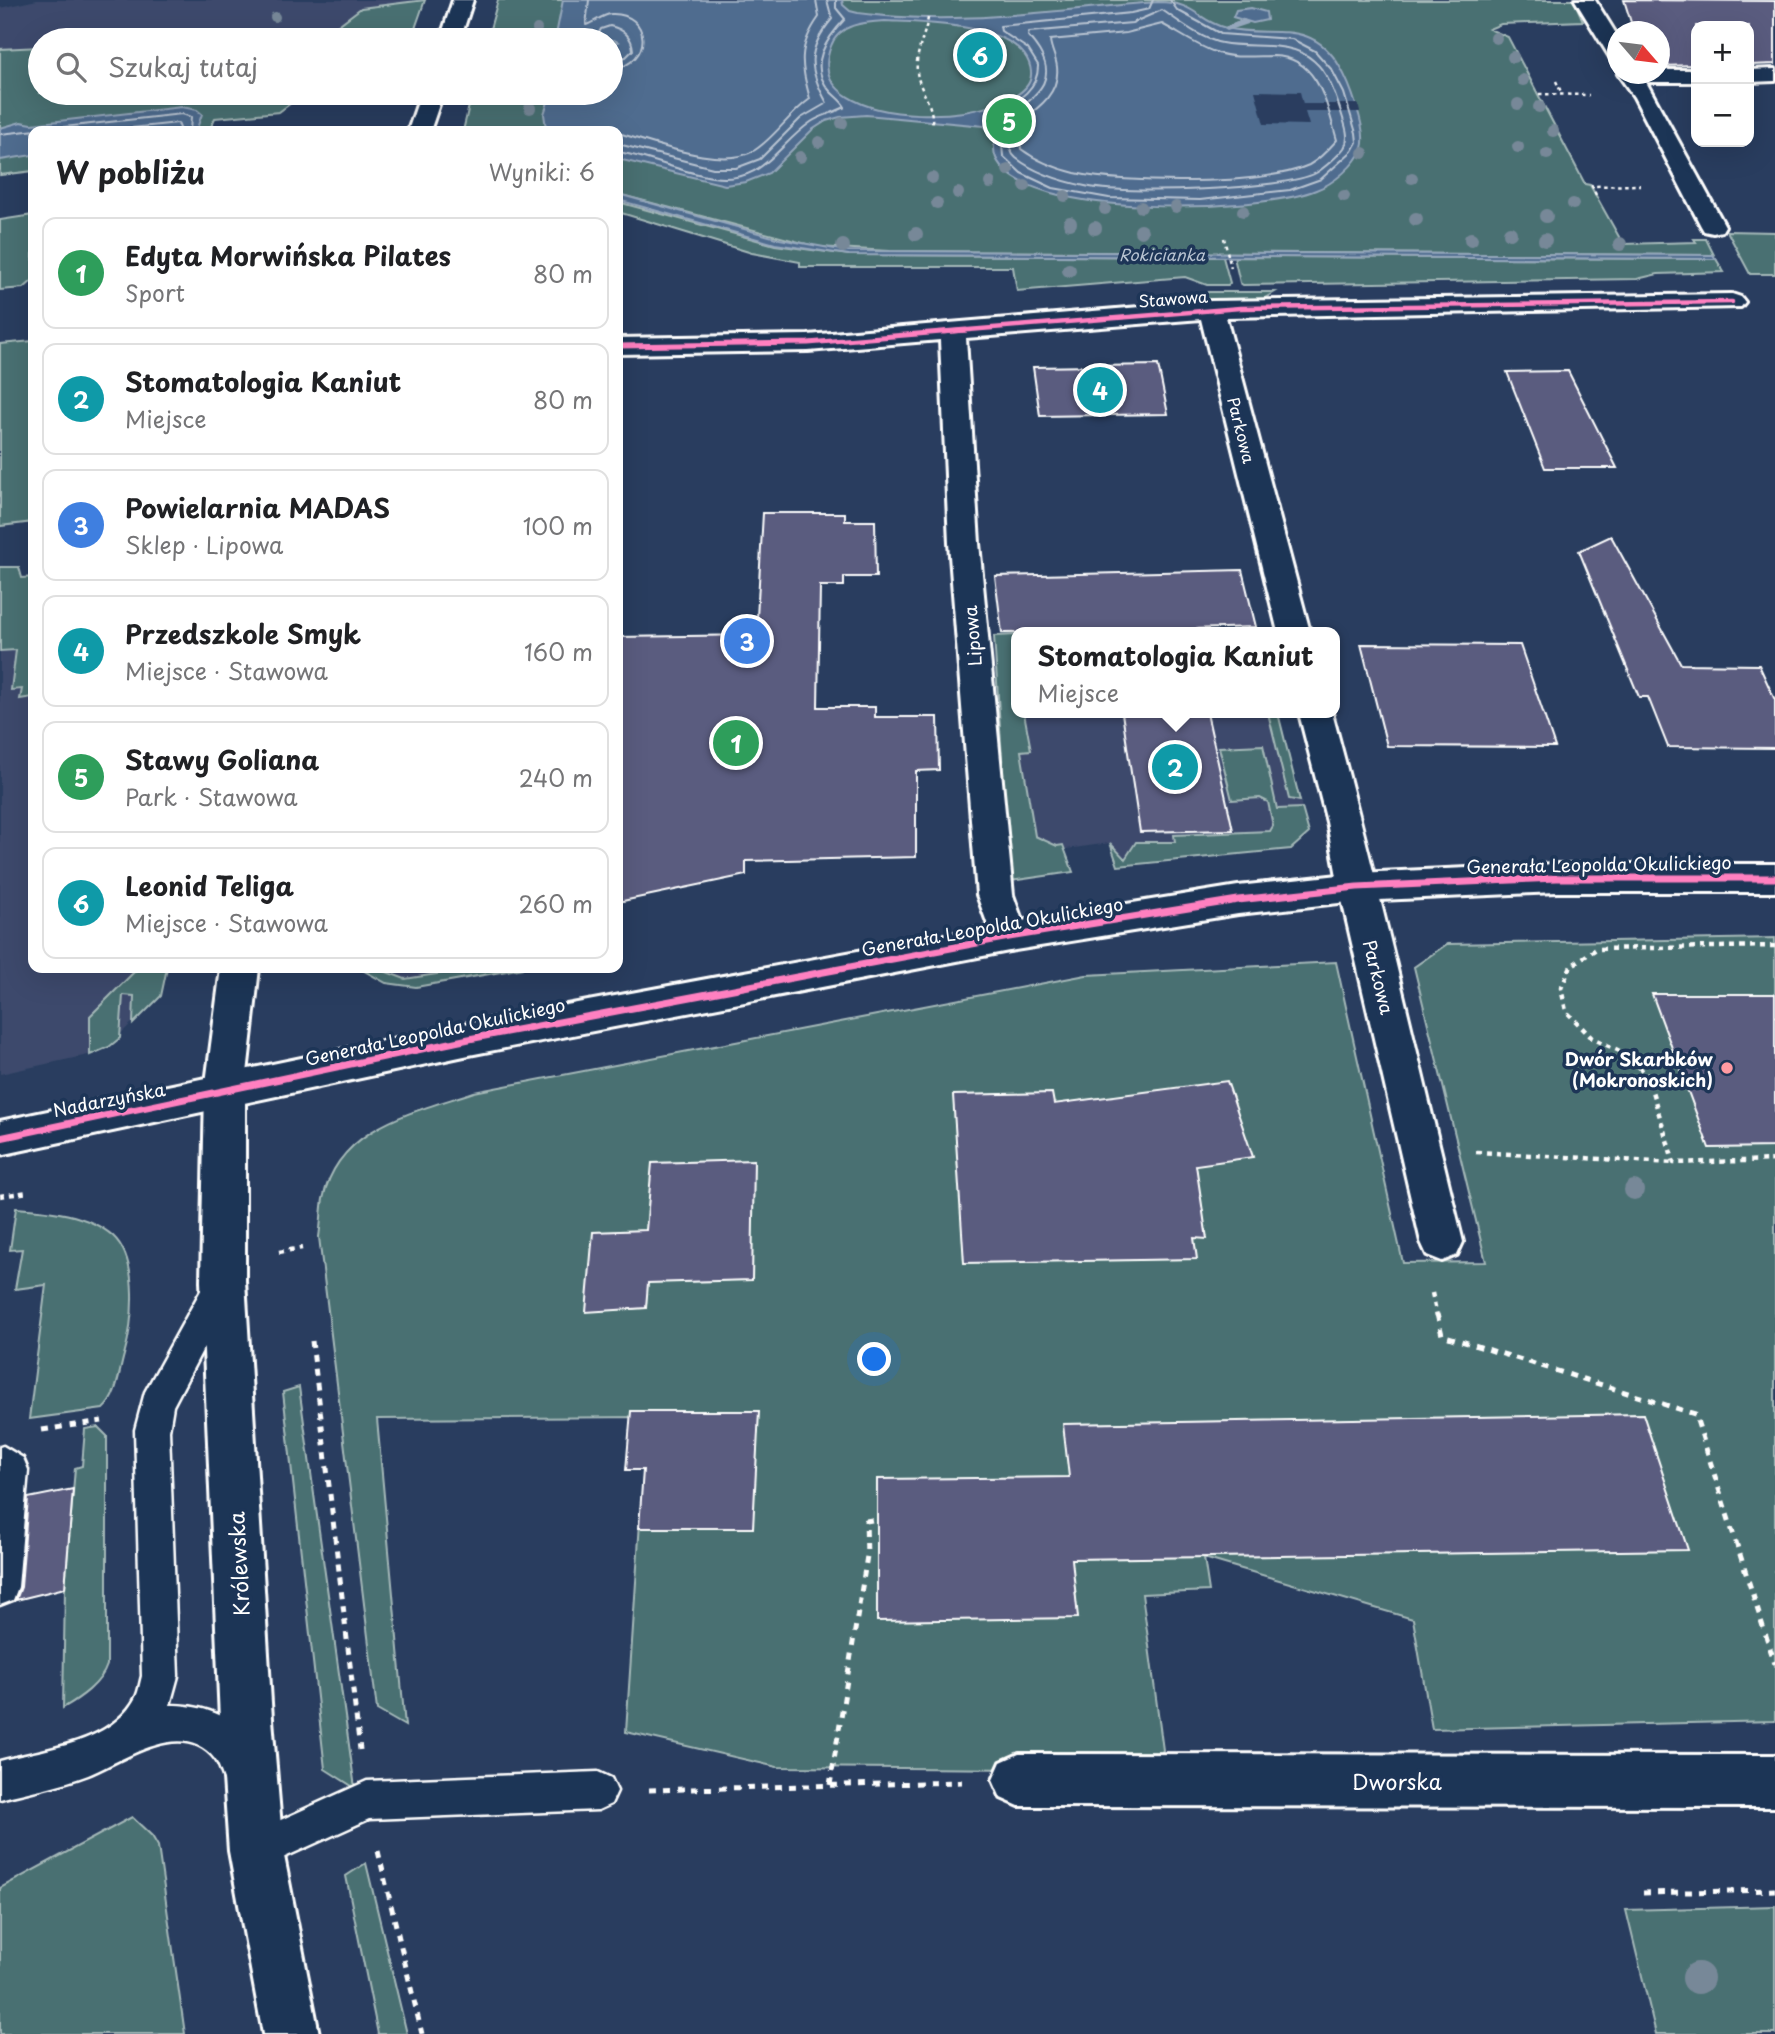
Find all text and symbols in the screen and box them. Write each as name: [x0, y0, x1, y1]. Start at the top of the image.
north arrow: [1607, 21, 1670, 84]
map controls: [1691, 21, 1754, 147]
button: +: [1691, 21, 1754, 84]
search box: [28, 28, 623, 105]
pin: 6: [957, 29, 1003, 81]
text: Szukaj tutaj: [108, 47, 258, 86]
icon: search: [52, 48, 90, 86]
button: −: [1691, 84, 1754, 147]
pin: 5: [986, 95, 1032, 147]
text: W pobliżu: [56, 149, 205, 194]
text: Wyniki: 6: [489, 154, 595, 189]
text: Edyta Morwińska Pilates: [125, 236, 451, 275]
water label: Rokicianka: [1119, 242, 1206, 266]
text: 1: [76, 256, 87, 291]
text: 80 m: [533, 256, 593, 291]
text: Sport: [125, 275, 185, 310]
street label: Stawowa: [1137, 284, 1209, 312]
text: Stomatologia Kaniut: [125, 362, 401, 401]
pin: 4: [1077, 364, 1123, 416]
text: 2: [73, 382, 89, 417]
text: 80 m: [533, 382, 593, 417]
street label: Parkowa: [1222, 394, 1262, 466]
text: Miejsce: [125, 401, 207, 436]
text: Powielarnia MADAS: [125, 488, 390, 527]
text: 3: [73, 508, 89, 543]
text: 100 m: [523, 508, 593, 543]
text: Sklep · Lipowa: [125, 527, 283, 562]
street label: Lipowa: [956, 604, 988, 667]
text: Przedszkole Smyk: [125, 614, 361, 653]
pin: 3: [724, 615, 770, 667]
popup: [1011, 627, 1340, 718]
text: 4: [73, 634, 89, 669]
text: 160 m: [524, 634, 593, 669]
text: Stomatologia Kaniut: [1037, 636, 1314, 675]
text: Miejsce · Stawowa: [125, 653, 328, 688]
text: Miejsce: [1037, 675, 1119, 710]
pin: 1: [713, 717, 759, 769]
text: Stawy Goliana: [125, 740, 319, 779]
pin: 2: [1152, 741, 1198, 793]
text: 5: [74, 760, 88, 795]
text: 240 m: [519, 760, 593, 795]
text: Park · Stawowa: [125, 779, 298, 814]
street label: Generała Leopolda Okulickiego: [1466, 848, 1732, 880]
text: Leonid Teliga: [125, 866, 294, 905]
text: 6: [73, 886, 89, 921]
text: 260 m: [518, 886, 593, 921]
street label: Generała Leopolda Okulickiego: [859, 890, 1125, 962]
text: Miejsce · Stawowa: [125, 905, 328, 940]
street label: Parkowa: [1357, 937, 1401, 1018]
street label: Generała Leopolda Okulickiego: [302, 990, 568, 1072]
place label: Dwór Skarbków (Mokronoskich): [1565, 1045, 1713, 1093]
marker: Dwór Skarbków (Mokronoskich): [1719, 1060, 1735, 1076]
street label: Nadarzyńska: [51, 1075, 168, 1123]
your location: [857, 1342, 891, 1376]
street label: Królewska: [219, 1511, 257, 1617]
street label: Dworska: [1352, 1765, 1442, 1797]

